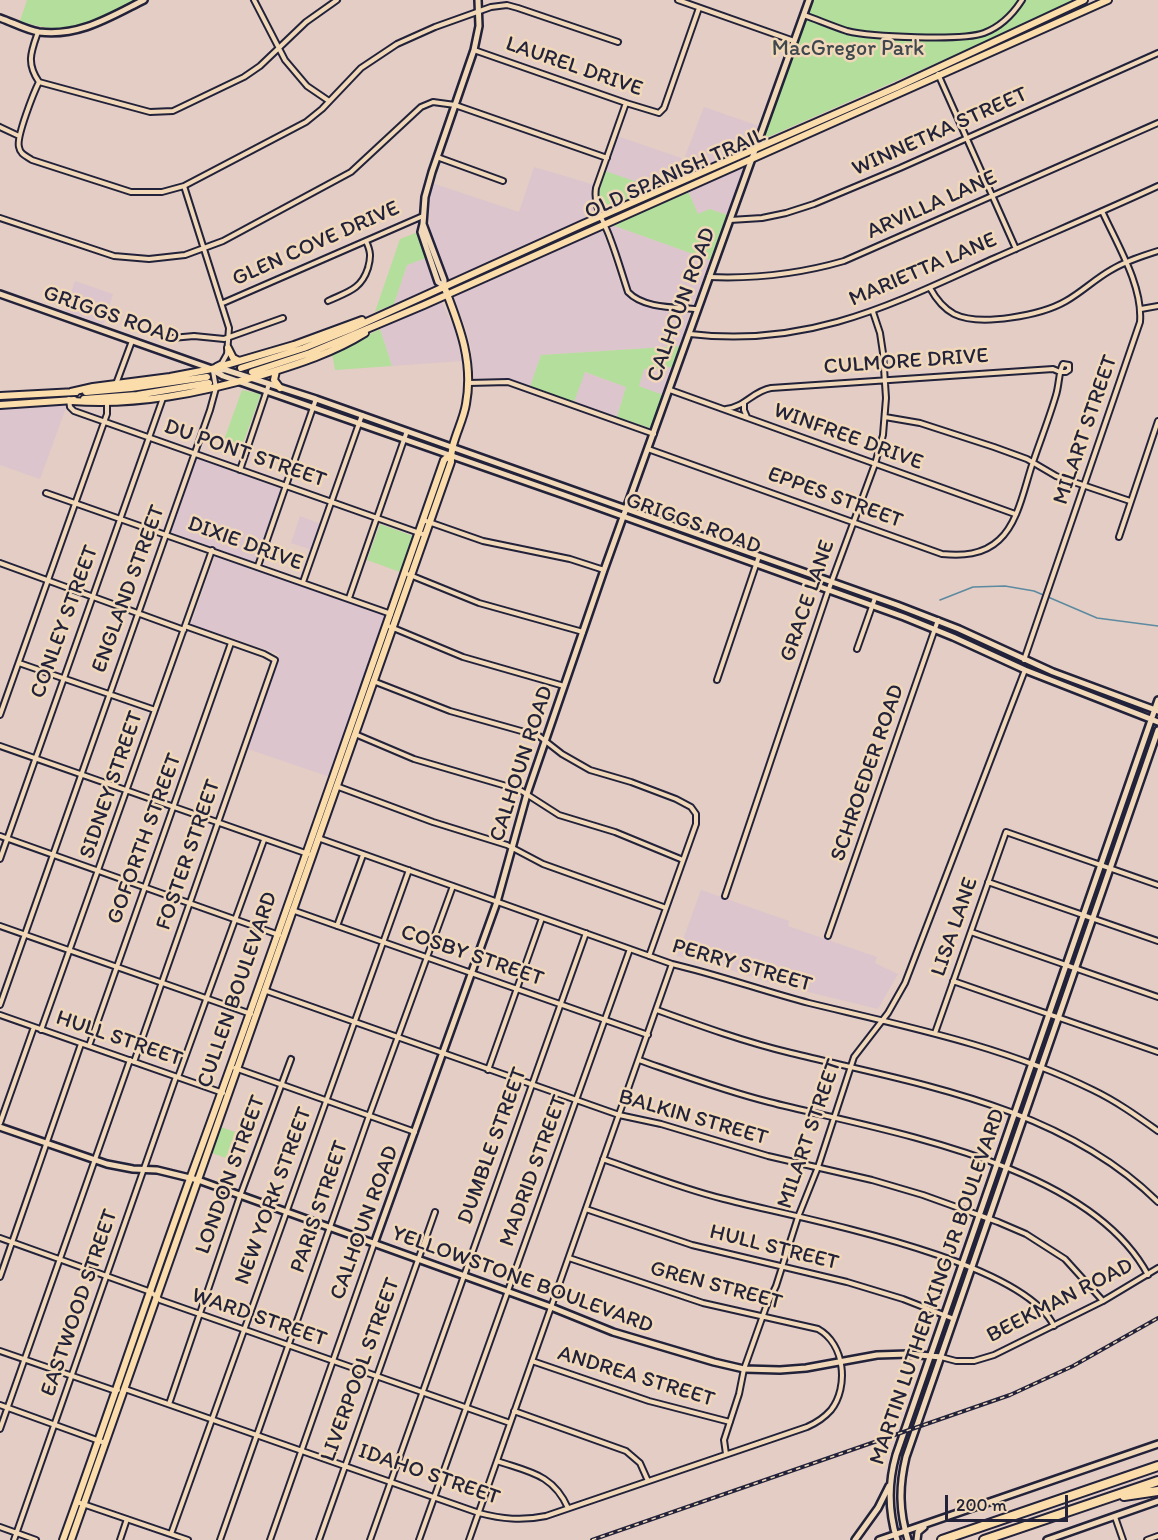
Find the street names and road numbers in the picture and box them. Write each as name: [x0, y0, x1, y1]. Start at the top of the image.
street label: LAUREL DRIVE: [502, 31, 646, 103]
street label: WINNETKA STREET: [848, 81, 1032, 183]
street label: OLD SPANISH TRAIL: [581, 122, 769, 226]
street label: ARVILLA LANE: [863, 165, 1001, 245]
street label: GLEN COVE DRIVE: [228, 195, 404, 293]
street label: CALHOUN ROAD: [642, 224, 722, 386]
street label: MARIETTA LANE: [845, 227, 1001, 313]
street label: GRIGGS ROAD: [40, 280, 182, 352]
street label: CULMORE DRIVE: [823, 343, 989, 381]
street label: MILART STREET: [1048, 352, 1124, 508]
street label: WINFREE DRIVE: [769, 398, 927, 476]
street label: DU PONT STREET: [160, 414, 330, 494]
street label: EPPES STREET: [764, 461, 906, 535]
street label: GRIGGS ROAD: [622, 487, 764, 561]
street label: ENGLAND STREET: [86, 502, 172, 676]
street label: DIXIE DRIVE: [184, 511, 306, 577]
street label: GRACE LANE: [775, 537, 841, 665]
street label: CONLEY STREET: [25, 542, 105, 702]
street label: SCHROEDER ROAD: [825, 681, 911, 865]
street label: CALHOUN ROAD: [484, 683, 560, 845]
street label: SIDNEY STREET: [74, 708, 150, 862]
street label: GOFORTH STREET: [102, 750, 188, 928]
street label: FOSTER STREET: [151, 776, 227, 934]
street label: LISA LANE: [926, 874, 984, 980]
street label: CULLEN BOULEVARD: [192, 889, 284, 1091]
street label: COSBY STREET: [397, 919, 547, 993]
street label: PERRY STREET: [669, 933, 815, 999]
street label: HULL STREET: [52, 1005, 186, 1073]
street label: MILART STREET: [772, 1056, 848, 1212]
street label: DUMBLE STREET: [452, 1064, 534, 1228]
street label: BALKIN STREET: [615, 1084, 771, 1152]
street label: LONDON STREET: [190, 1092, 272, 1258]
street label: MADRID STREET: [494, 1092, 574, 1250]
street label: NEW YORK STREET: [230, 1104, 318, 1288]
street label: MARTIN LUTHER KING JR BOULEVARD: [864, 1105, 1012, 1469]
street label: PARIS STREET: [285, 1138, 355, 1276]
street label: CALHOUN ROAD: [325, 1142, 405, 1304]
street label: EASTWOOD STREET: [36, 1206, 124, 1400]
street label: HULL STREET: [707, 1219, 841, 1277]
street label: YELLOWSTONE BOULEVARD: [388, 1220, 656, 1340]
street label: BEEKMAN ROAD: [982, 1253, 1138, 1349]
street label: GREN STREET: [647, 1256, 785, 1316]
street label: LIVERPOOL STREET: [315, 1274, 407, 1466]
street label: WARD STREET: [188, 1283, 330, 1353]
street label: ANDREA STREET: [554, 1341, 718, 1413]
street label: IDAHO STREET: [355, 1438, 503, 1512]

